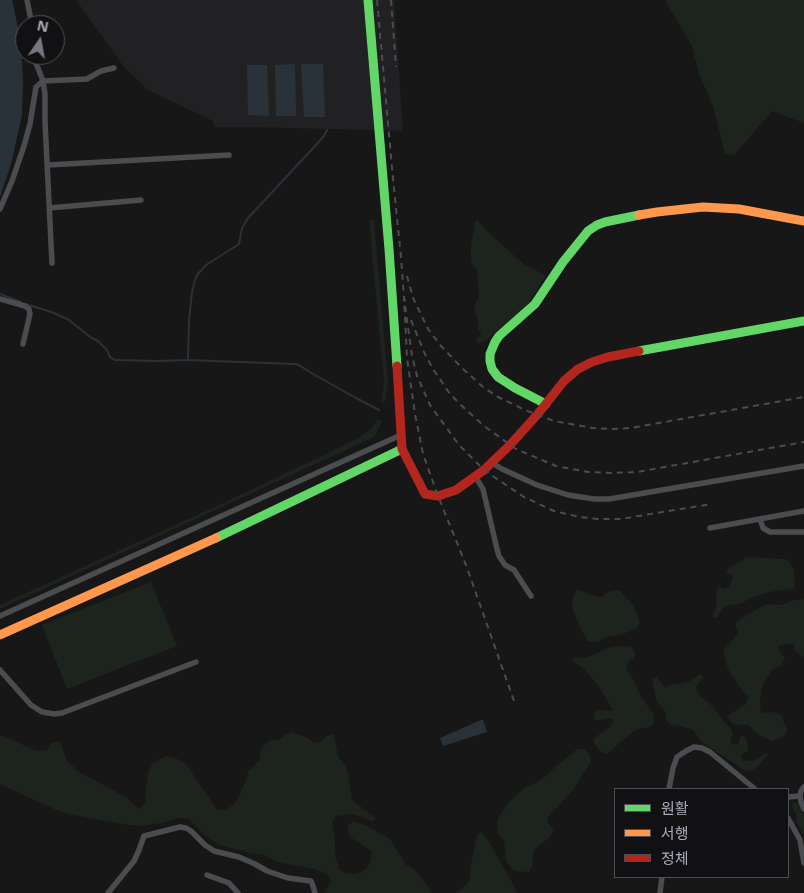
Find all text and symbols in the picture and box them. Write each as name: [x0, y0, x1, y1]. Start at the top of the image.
north arrow: [15, 15, 65, 65]
text: N: [35, 15, 51, 36]
legend: [614, 788, 789, 878]
text: 원활: [661, 798, 689, 818]
text: 서행: [661, 823, 689, 843]
text: 정체: [661, 848, 689, 868]

